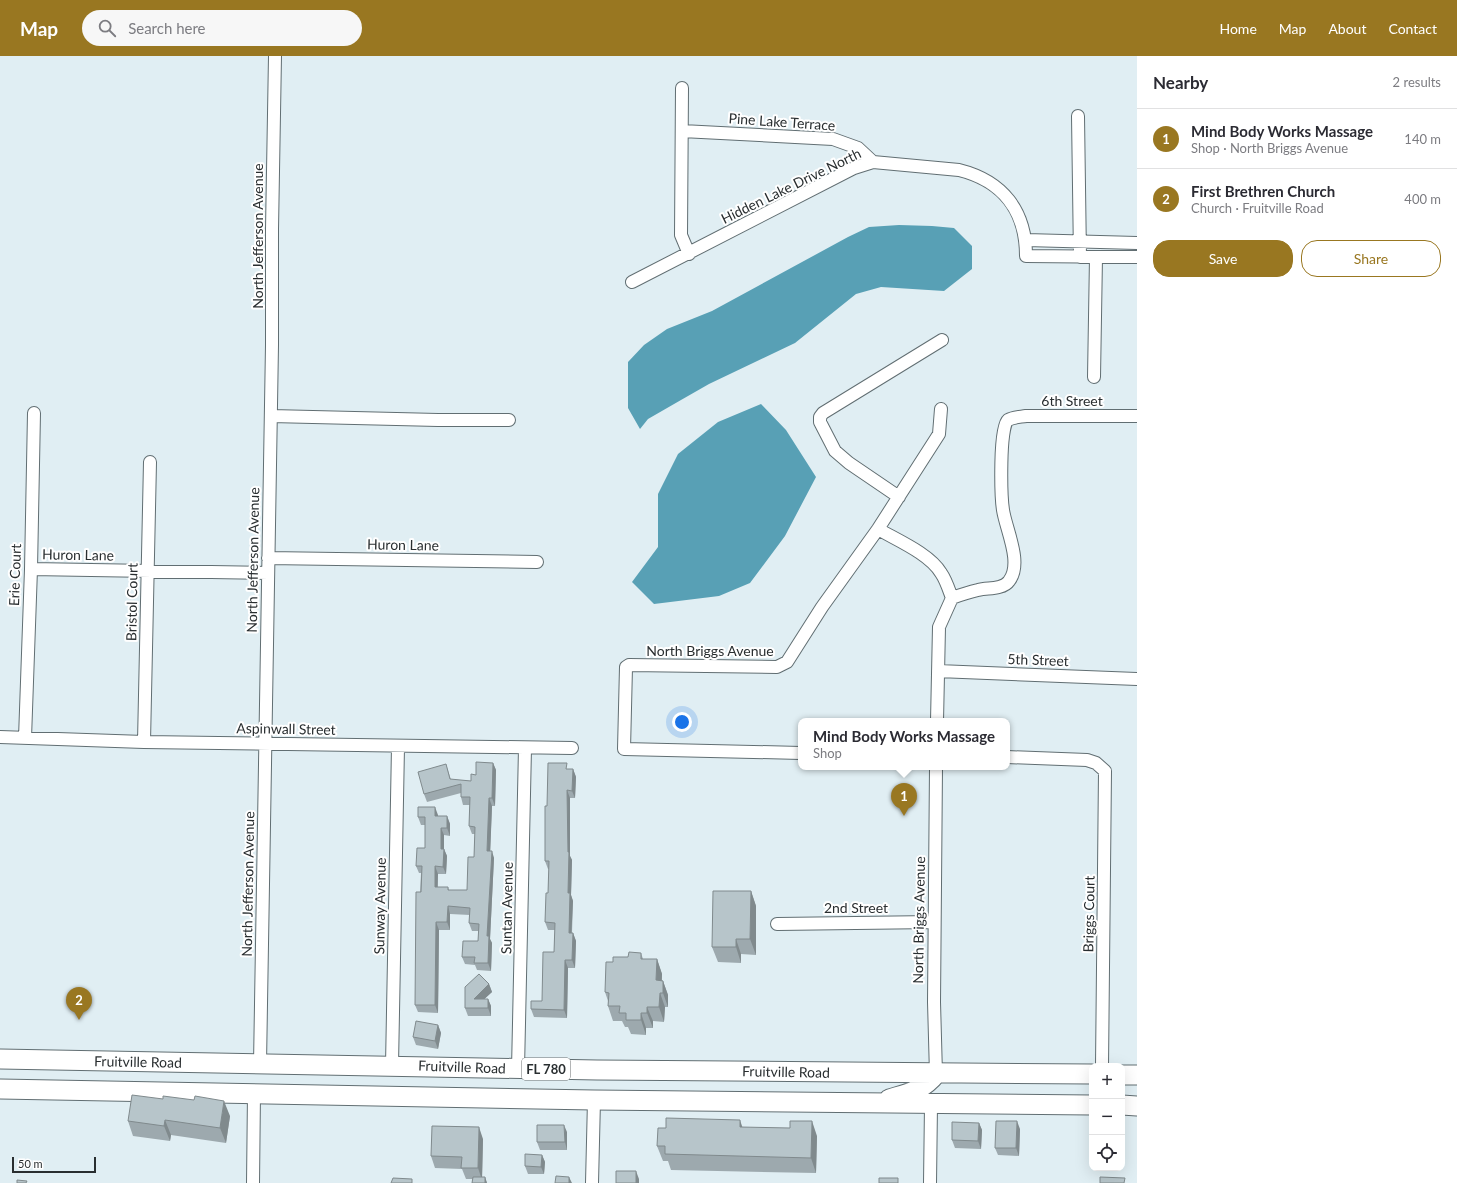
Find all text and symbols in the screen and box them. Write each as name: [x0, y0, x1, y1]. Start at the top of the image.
search box: [82, 10, 362, 46]
text: Map: [20, 17, 58, 40]
icon: search: [96, 17, 118, 39]
text: Search here: [128, 19, 206, 37]
text: Home: [1219, 20, 1257, 37]
text: Map: [1279, 20, 1306, 37]
text: About: [1328, 20, 1366, 37]
text: Contact: [1388, 20, 1437, 37]
text: Nearby: [1153, 72, 1208, 93]
text: 2 results: [1393, 74, 1441, 90]
street label: Pine Lake Terrace: [728, 109, 836, 134]
text: Mind Body Works Massage: [1191, 122, 1373, 140]
text: 1: [1162, 131, 1170, 147]
text: 140 m: [1404, 131, 1441, 147]
text: Shop · North Briggs Avenue: [1191, 140, 1348, 156]
street label: Hidden Lake Drive North: [718, 144, 864, 227]
street label: North Jefferson Avenue: [249, 163, 266, 309]
text: First Brethren Church: [1191, 182, 1335, 200]
text: 2: [1162, 191, 1170, 207]
text: 400 m: [1404, 191, 1441, 207]
text: Church · Fruitville Road: [1191, 200, 1324, 216]
button: Save: [1153, 240, 1293, 277]
button: Share: [1301, 240, 1441, 277]
street label: 6th Street: [1041, 392, 1103, 409]
street label: North Jefferson Avenue: [243, 487, 262, 633]
street label: Huron Lane: [367, 535, 439, 554]
street label: Erie Court: [5, 544, 24, 606]
street label: Huron Lane: [42, 545, 114, 564]
street label: Bristol Court: [122, 563, 141, 641]
street label: North Briggs Avenue: [646, 642, 774, 659]
street label: 5th Street: [1007, 650, 1069, 669]
your location: [672, 712, 692, 732]
popup: [798, 718, 1010, 770]
street label: Aspinwall Street: [236, 719, 336, 738]
text: Mind Body Works Massage: [813, 727, 995, 745]
text: Shop: [813, 745, 842, 761]
pin: 1: [891, 783, 917, 816]
street label: North Jefferson Avenue: [238, 811, 257, 957]
street label: North Briggs Avenue: [909, 856, 928, 984]
street label: Sunway Avenue: [370, 857, 389, 955]
street label: Suntan Avenue: [497, 862, 516, 954]
street label: Briggs Court: [1079, 876, 1098, 952]
street label: 2nd Street: [824, 899, 888, 916]
pin: 2: [66, 987, 92, 1020]
street label: Fruitville Road: [94, 1052, 182, 1071]
street label: Fruitville Road: [418, 1056, 506, 1077]
road number: FL 780: [522, 1058, 570, 1080]
street label: Fruitville Road: [742, 1062, 830, 1081]
map controls: [1089, 1063, 1125, 1171]
button: +: [1089, 1063, 1125, 1099]
button: −: [1089, 1099, 1125, 1135]
button: locate: [1089, 1135, 1125, 1171]
scale bar: [12, 1155, 96, 1174]
text: 50 m: [18, 1157, 43, 1170]

